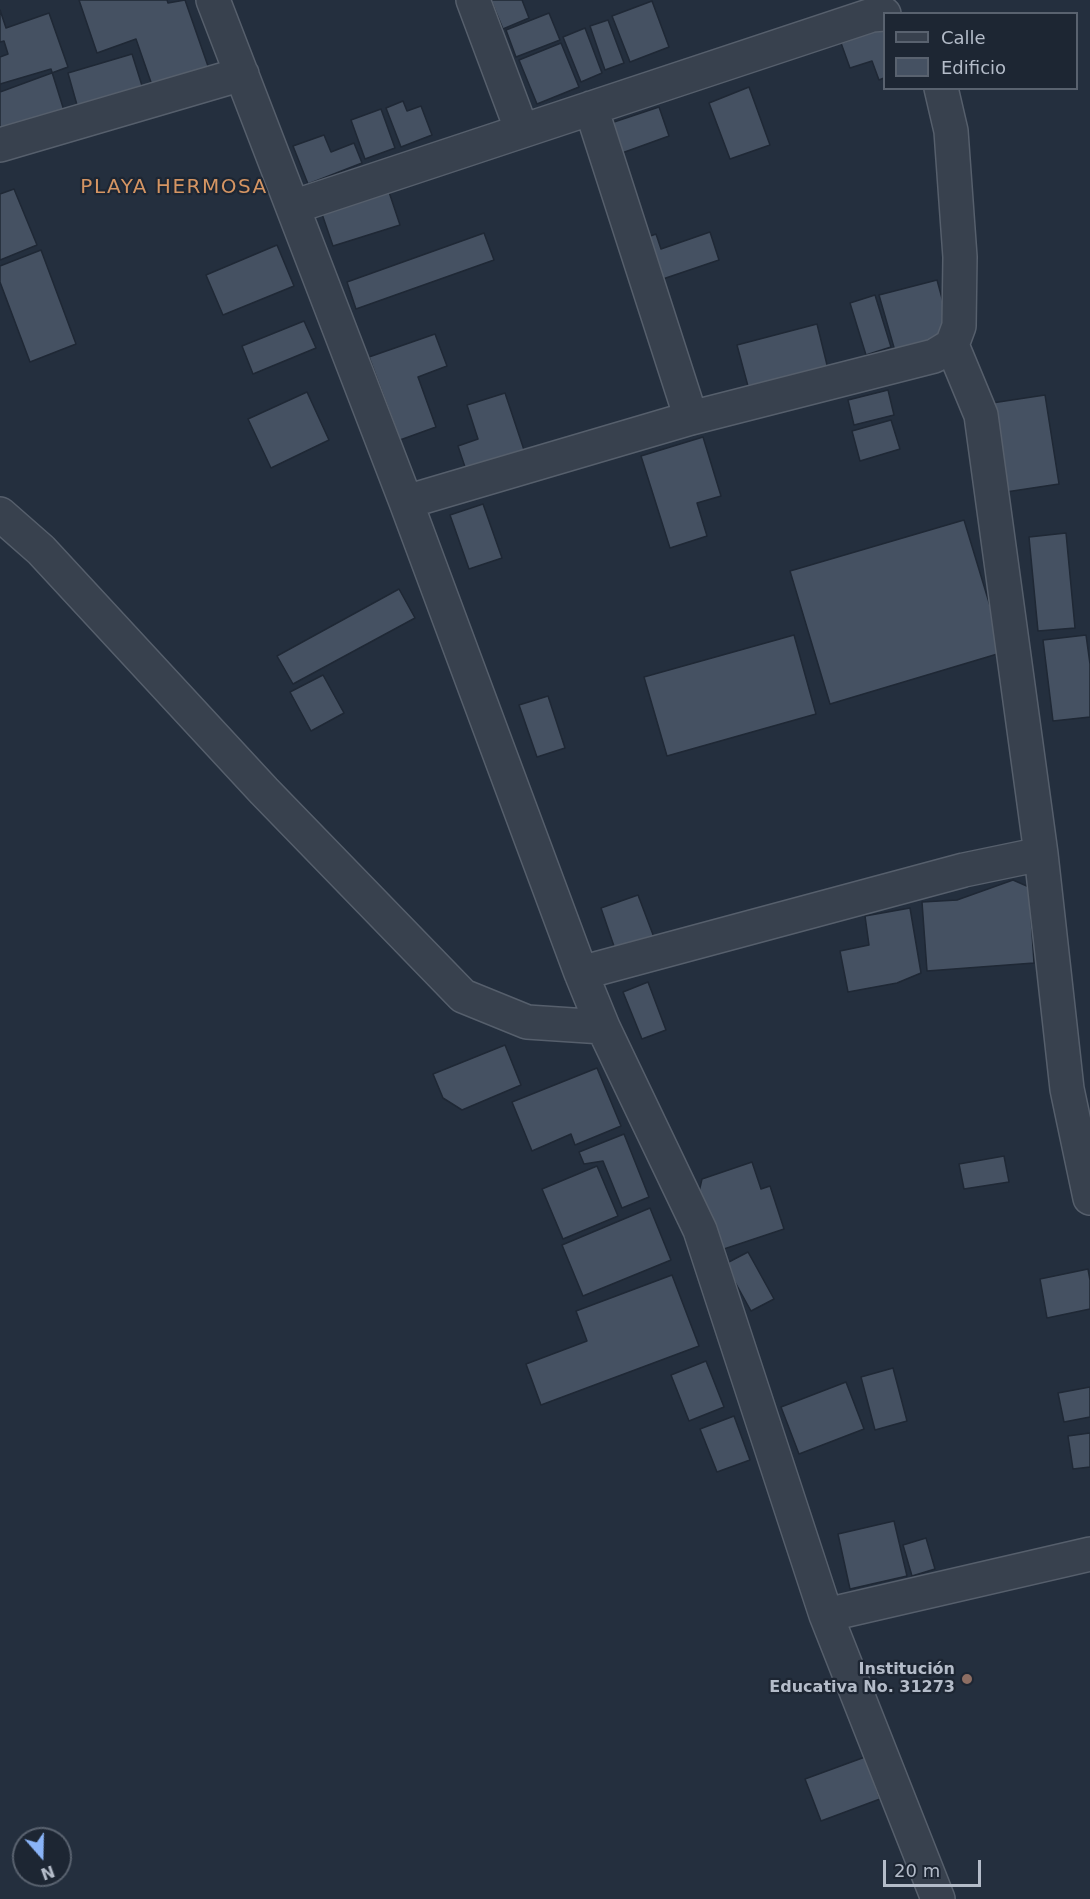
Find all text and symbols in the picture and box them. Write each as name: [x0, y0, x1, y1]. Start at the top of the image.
legend: [883, 12, 1078, 90]
text: Calle: [941, 27, 986, 48]
text: Edificio: [941, 57, 1006, 78]
district label: PLAYA HERMOSA: [80, 176, 268, 200]
place label: Institución Educativa No. 31273: [769, 1660, 955, 1698]
marker: Institución Educativa No. 31273: [960, 1672, 974, 1686]
north arrow: [12, 1827, 72, 1887]
scale bar: [886, 1848, 984, 1886]
text: 20 m: [894, 1860, 940, 1881]
text: N: [38, 1861, 57, 1884]

